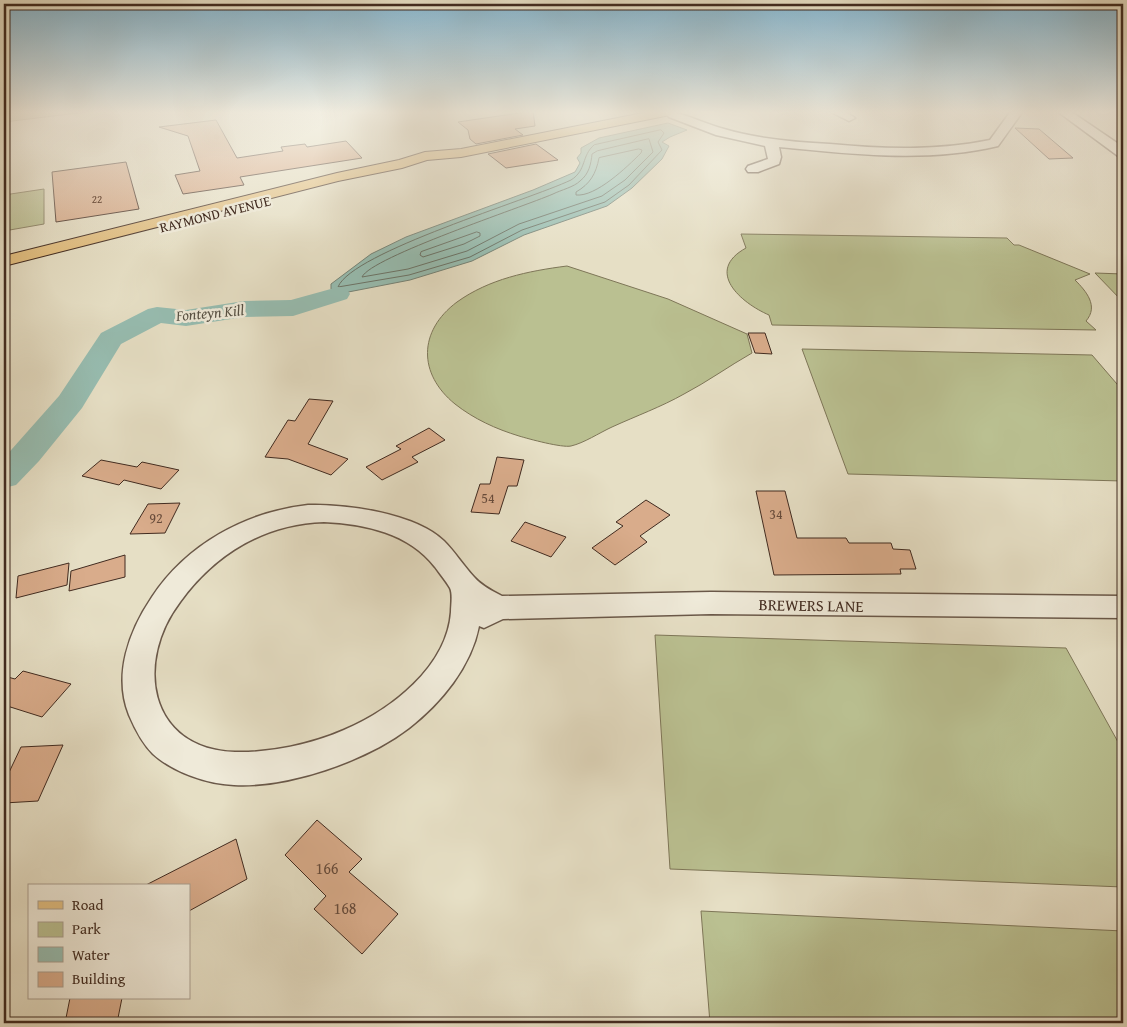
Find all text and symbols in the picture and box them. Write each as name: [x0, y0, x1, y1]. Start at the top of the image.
house number: 22: [92, 191, 102, 207]
street label: RAYMOND AVENUE: [157, 191, 273, 237]
water label: Fonteyn Kill: [174, 299, 245, 326]
house number: 54: [481, 488, 495, 508]
house number: 34: [769, 504, 783, 524]
house number: 92: [149, 508, 163, 528]
street label: BREWERS LANE: [758, 592, 864, 618]
house number: 166: [315, 856, 339, 880]
legend: [28, 884, 190, 1000]
text: Road: [72, 894, 103, 915]
house number: 168: [333, 896, 357, 920]
text: Park: [72, 918, 101, 939]
text: Water: [72, 944, 110, 965]
text: Building: [72, 968, 126, 989]

